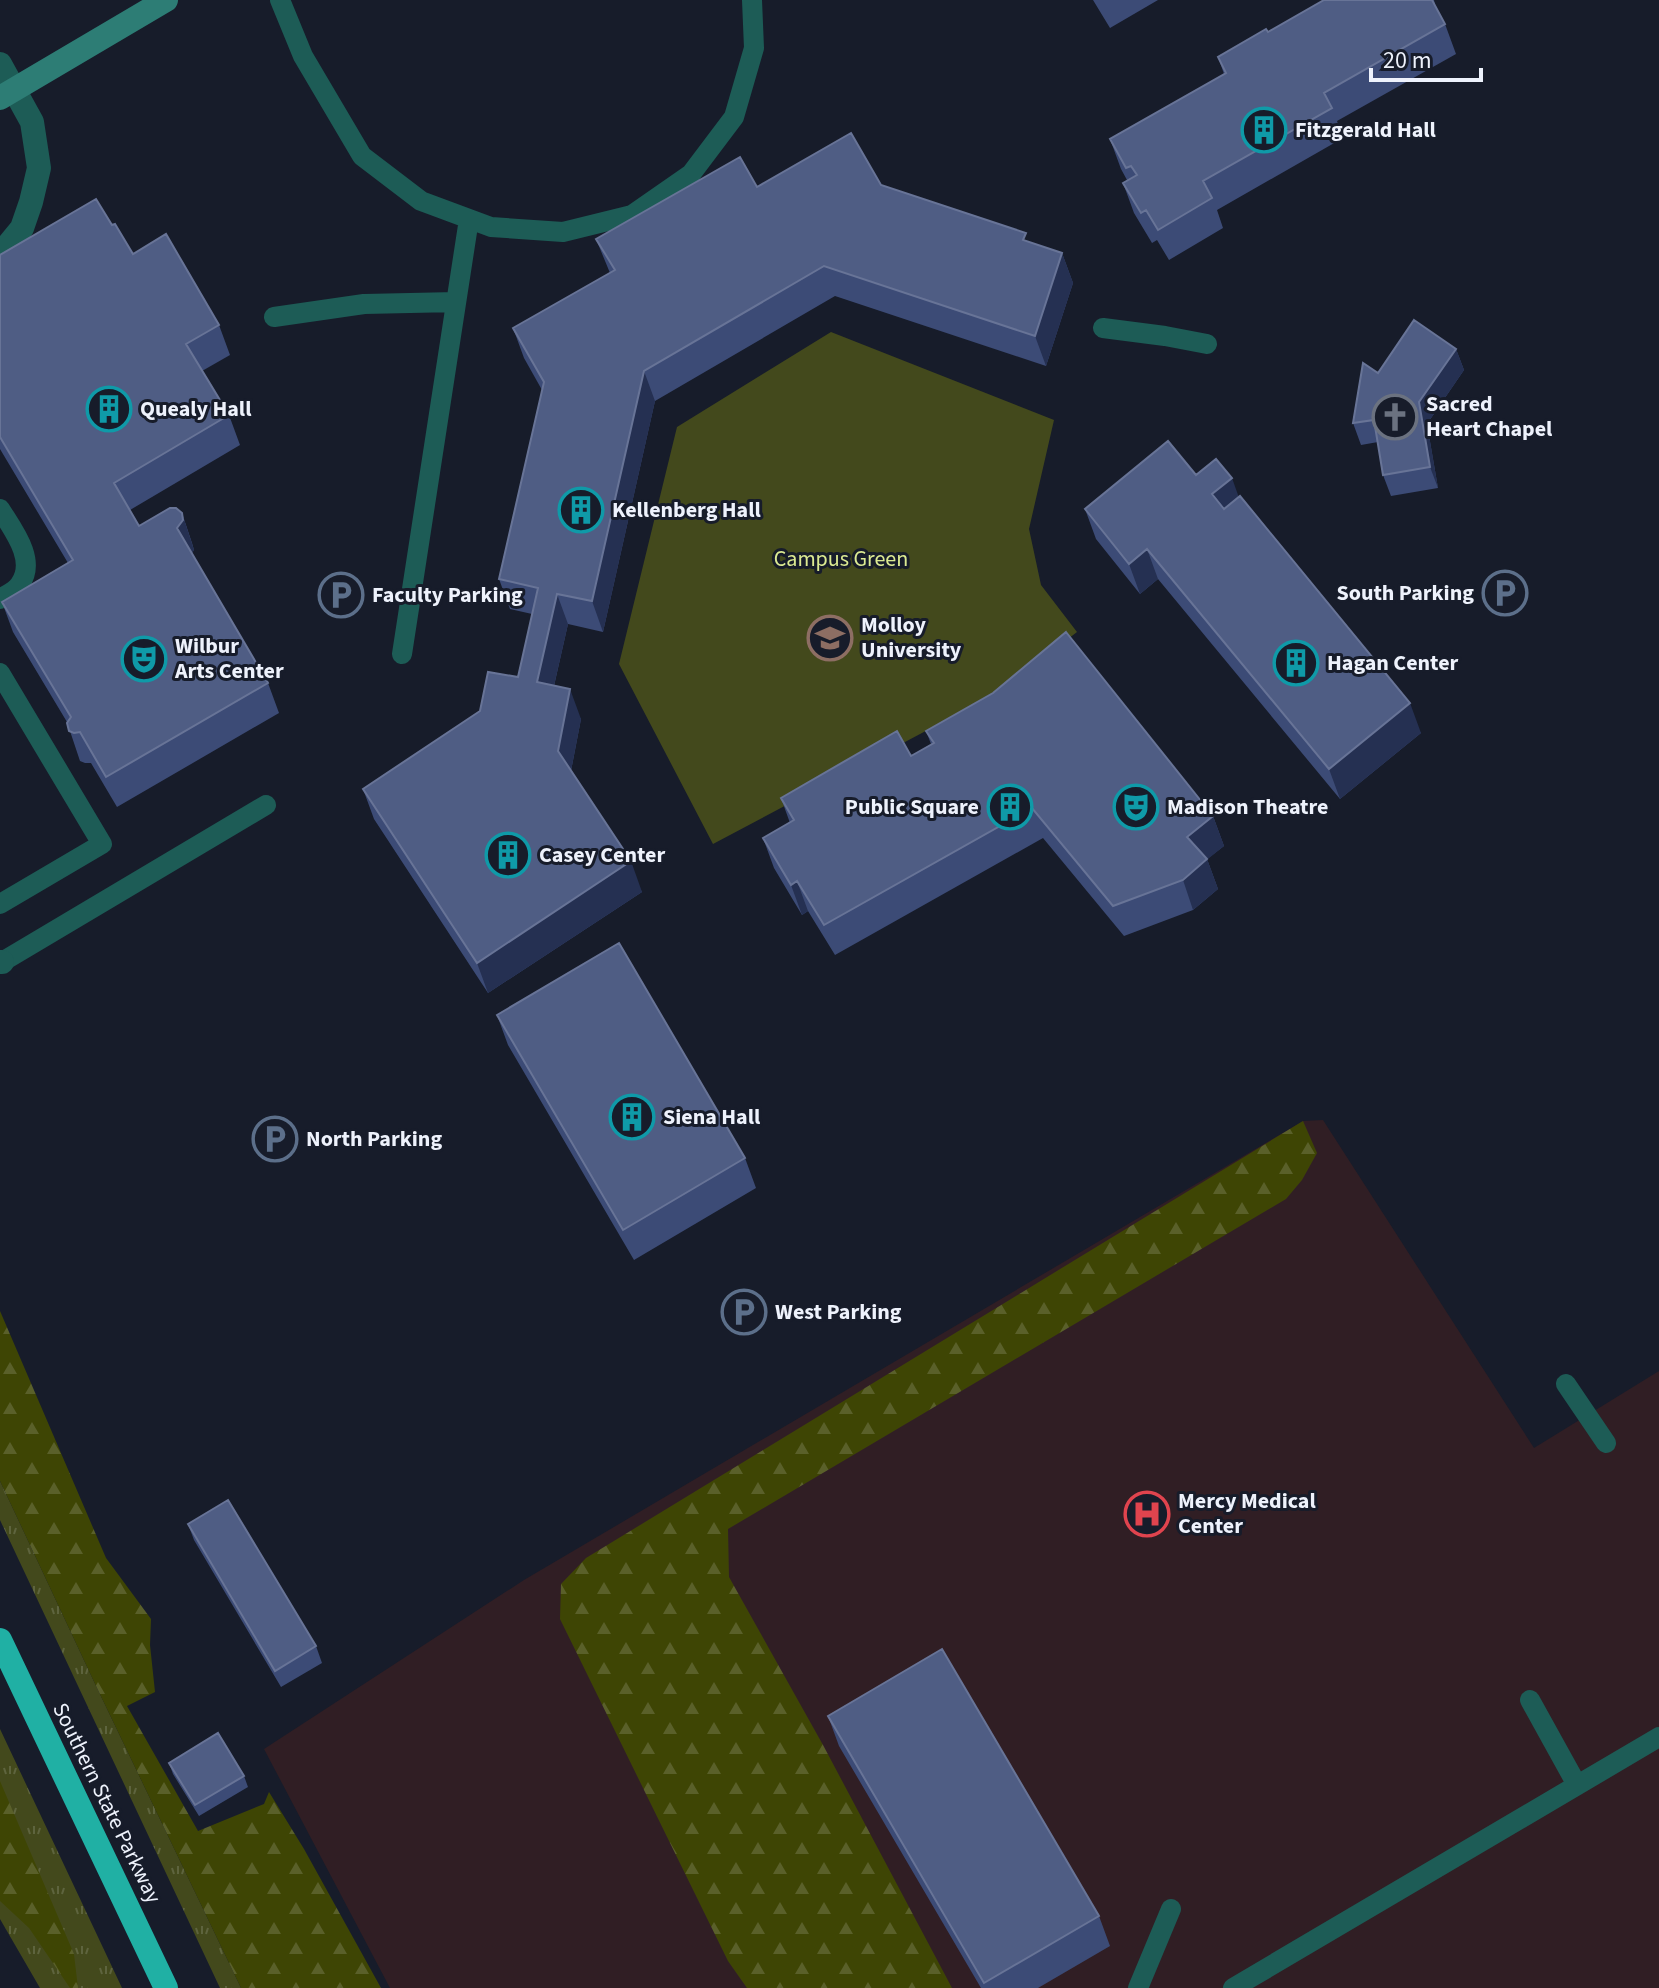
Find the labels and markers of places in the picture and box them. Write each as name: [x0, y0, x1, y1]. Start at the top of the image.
building icon: Fitzgerald Hall: [1240, 106, 1288, 154]
place label: Fitzgerald Hall: [1295, 114, 1437, 146]
building icon: Quealy Hall: [85, 385, 133, 433]
place label: Sacred Heart Chapel: [1426, 388, 1553, 445]
place label: Quealy Hall: [140, 393, 252, 425]
church icon: Sacred Heart Chapel: [1371, 393, 1419, 441]
building icon: Kellenberg Hall: [557, 486, 605, 534]
place label: Kellenberg Hall: [612, 494, 762, 526]
parking icon: South Parking: [1481, 569, 1529, 617]
parking icon: Faculty Parking: [317, 571, 365, 619]
place label: South Parking: [1336, 577, 1474, 609]
place label: Faculty Parking: [372, 579, 523, 611]
place label: Molloy University: [861, 609, 962, 666]
school or university icon: Molloy University: [806, 614, 854, 662]
place label: Wilbur Arts Center: [174, 630, 284, 687]
theatre icon: Wilbur Arts Center: [120, 635, 168, 683]
building icon: Hagan Center: [1272, 639, 1320, 687]
place label: Hagan Center: [1327, 647, 1459, 679]
building icon: Public Square: [986, 783, 1034, 831]
theatre icon: Madison Theatre: [1112, 783, 1160, 831]
place label: Public Square: [845, 791, 979, 823]
place label: Madison Theatre: [1167, 791, 1328, 823]
building icon: Casey Center: [484, 831, 532, 879]
place label: Casey Center: [539, 839, 665, 871]
building icon: Siena Hall: [608, 1093, 656, 1141]
place label: Siena Hall: [663, 1101, 761, 1133]
parking icon: North Parking: [251, 1115, 299, 1163]
place label: North Parking: [306, 1123, 442, 1155]
parking icon: West Parking: [720, 1288, 768, 1336]
place label: West Parking: [775, 1296, 902, 1328]
place label: Mercy Medical Center: [1178, 1485, 1316, 1542]
hospital icon: Mercy Medical Center: [1123, 1490, 1171, 1538]

